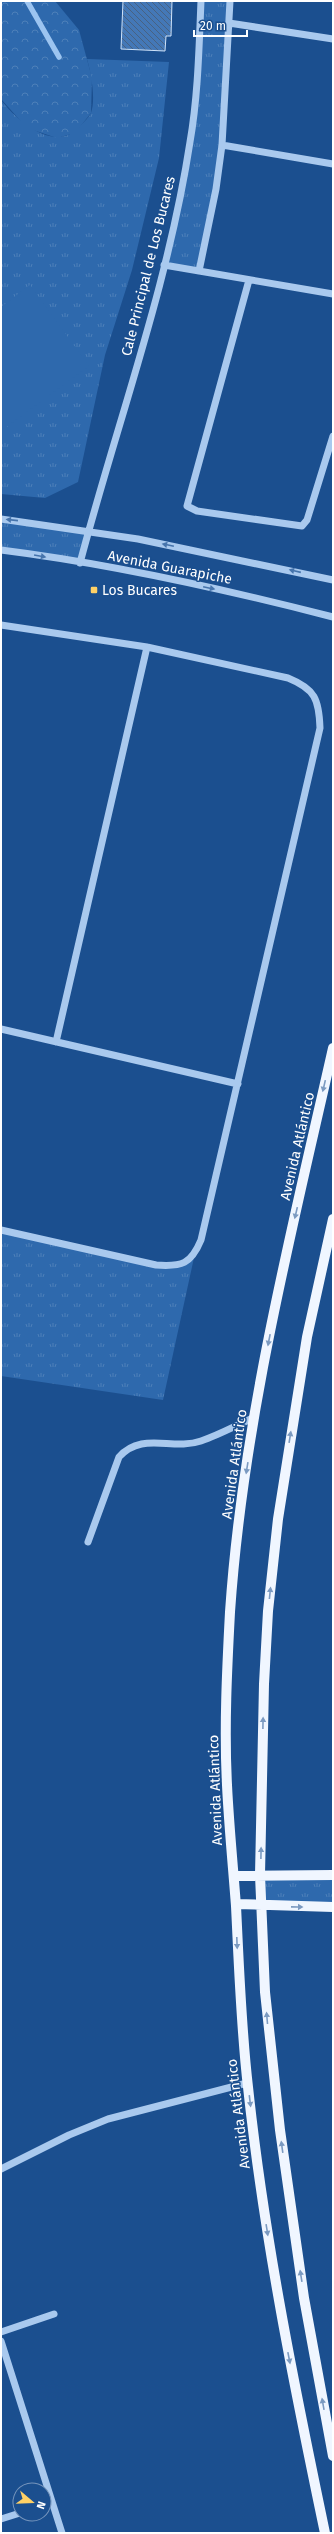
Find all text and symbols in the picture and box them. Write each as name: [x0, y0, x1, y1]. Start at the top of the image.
scale bar: [194, 12, 247, 38]
text: 20 m: [200, 19, 226, 33]
street label: Cale Principal de Los Bucares: [118, 174, 179, 358]
one-way arrow: [6, 517, 18, 523]
one-way arrow: [162, 541, 174, 547]
street label: Avenida Guarapiche: [106, 547, 233, 588]
one-way arrow: [34, 553, 46, 559]
one-way arrow: [289, 568, 301, 574]
place label: Los Bucares: [102, 582, 177, 599]
marker: Los Bucares: [89, 585, 99, 595]
one-way arrow: [202, 585, 215, 591]
one-way arrow: [321, 1080, 327, 1092]
street label: Avenida Atlántico: [277, 1090, 318, 1202]
one-way arrow: [293, 1207, 299, 1219]
one-way arrow: [266, 1334, 272, 1346]
street label: Avenida Atlántico: [218, 1408, 251, 1520]
one-way arrow: [287, 1431, 293, 1443]
one-way arrow: [244, 1462, 250, 1474]
one-way arrow: [266, 1587, 273, 1599]
one-way arrow: [260, 1716, 266, 1729]
street label: Avenida Atlántico: [205, 1734, 226, 1846]
one-way arrow: [258, 1846, 264, 1859]
one-way arrow: [291, 1904, 304, 1910]
one-way arrow: [234, 1937, 241, 1949]
one-way arrow: [264, 2012, 271, 2024]
street label: Avenida Atlántico: [223, 2058, 254, 2170]
one-way arrow: [246, 2095, 253, 2107]
one-way arrow: [279, 2141, 285, 2153]
one-way arrow: [264, 2224, 270, 2236]
one-way arrow: [298, 2270, 304, 2282]
one-way arrow: [286, 2352, 292, 2364]
one-way arrow: [320, 2398, 326, 2410]
north arrow: [12, 2482, 52, 2522]
text: N: [34, 2500, 48, 2511]

